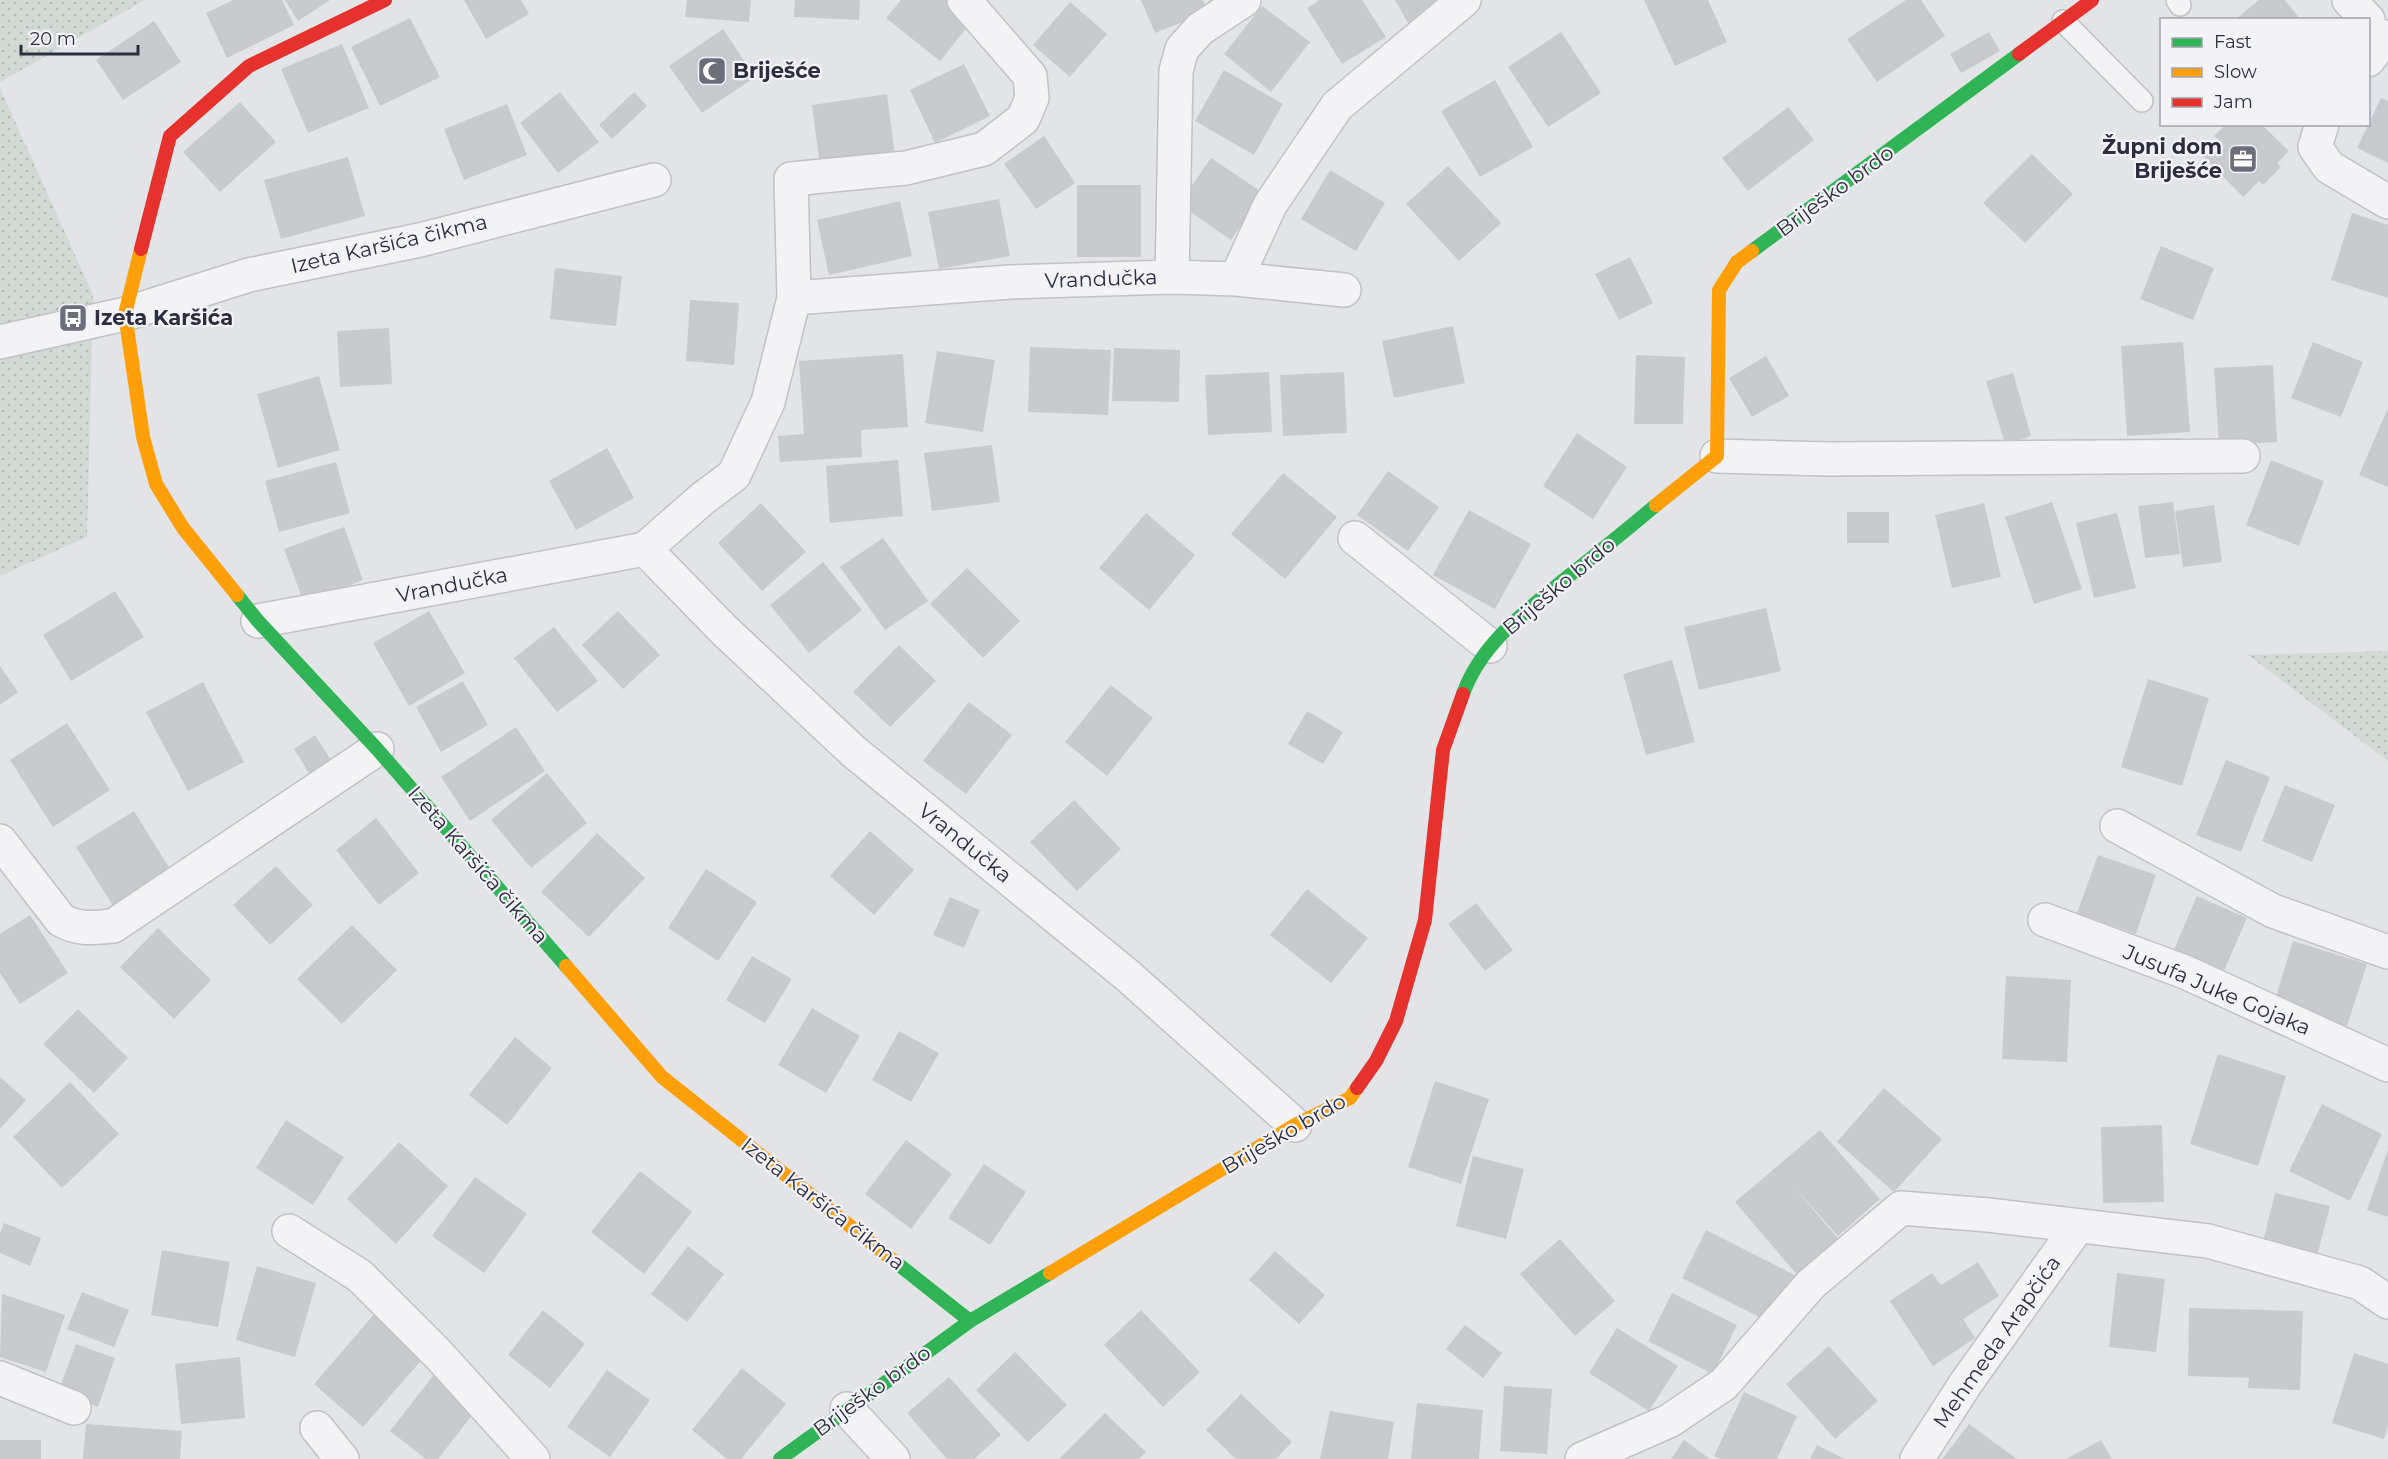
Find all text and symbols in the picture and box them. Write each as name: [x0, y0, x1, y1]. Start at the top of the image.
scale bar: [21, 18, 138, 56]
legend: [2160, 18, 2370, 126]
text: 20 m: [30, 28, 76, 50]
text: Fast: [2214, 31, 2252, 53]
mosque icon: Briješće: [696, 55, 728, 87]
place label: Briješće: [733, 58, 821, 83]
text: Slow: [2214, 61, 2257, 83]
text: Jam: [2213, 91, 2253, 113]
place label: Župni dom Briješće: [2102, 134, 2222, 183]
street label: Briješko brdo: [1771, 140, 1898, 242]
office icon: Župni dom Briješće: [2227, 143, 2259, 175]
street label: Izeta Karšića čikma: [288, 209, 490, 278]
street label: Vrandučka: [1044, 264, 1158, 293]
bus stop icon: Izeta Karšića: [57, 302, 89, 334]
place label: Izeta Karšića: [94, 305, 233, 330]
street label: Briješko brdo: [1497, 531, 1620, 640]
street label: Vrandučka: [394, 561, 510, 608]
street label: Izeta Karšića čikma: [403, 781, 554, 949]
street label: Vrandučka: [914, 797, 1017, 888]
street label: Jusufa Juke Gojaka: [2119, 938, 2315, 1040]
street label: Briješko brdo: [1217, 1088, 1350, 1179]
street label: Izeta Karšića čikma: [736, 1132, 910, 1275]
street label: Mehmeda Arapčića: [1928, 1251, 2066, 1433]
street label: Briješko brdo: [808, 1340, 935, 1442]

